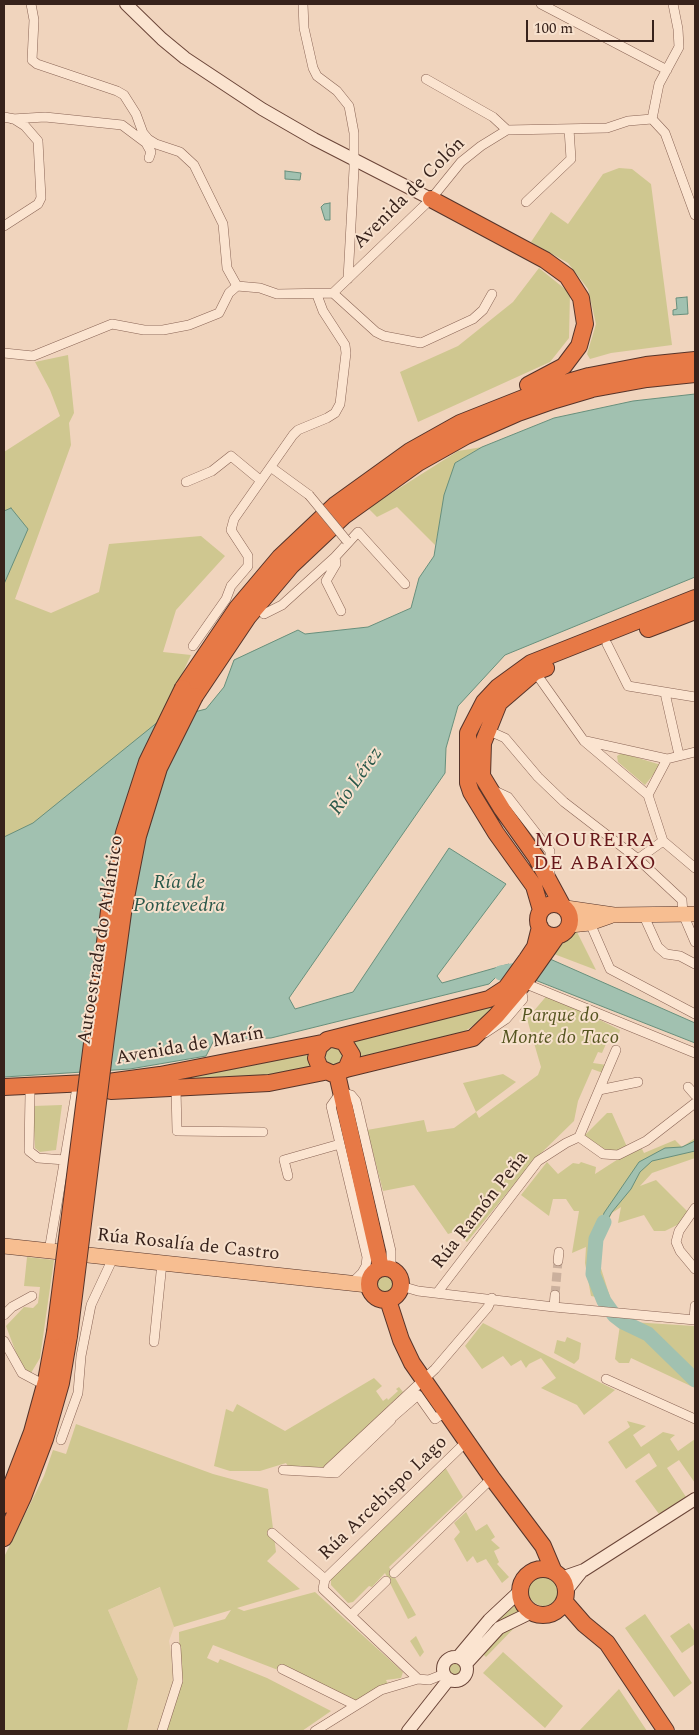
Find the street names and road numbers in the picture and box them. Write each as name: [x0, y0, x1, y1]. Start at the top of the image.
street label: Avenida de Colón: [349, 133, 471, 255]
street label: Autoestrada do Atlántico: [74, 834, 130, 1046]
street label: Avenida de Marín: [114, 1023, 266, 1071]
street label: Rúa Ramón Peña: [428, 1148, 534, 1274]
street label: Rúa Rosalía de Castro: [96, 1225, 280, 1267]
street label: Rúa Arcebispo Lago: [315, 1432, 453, 1566]

